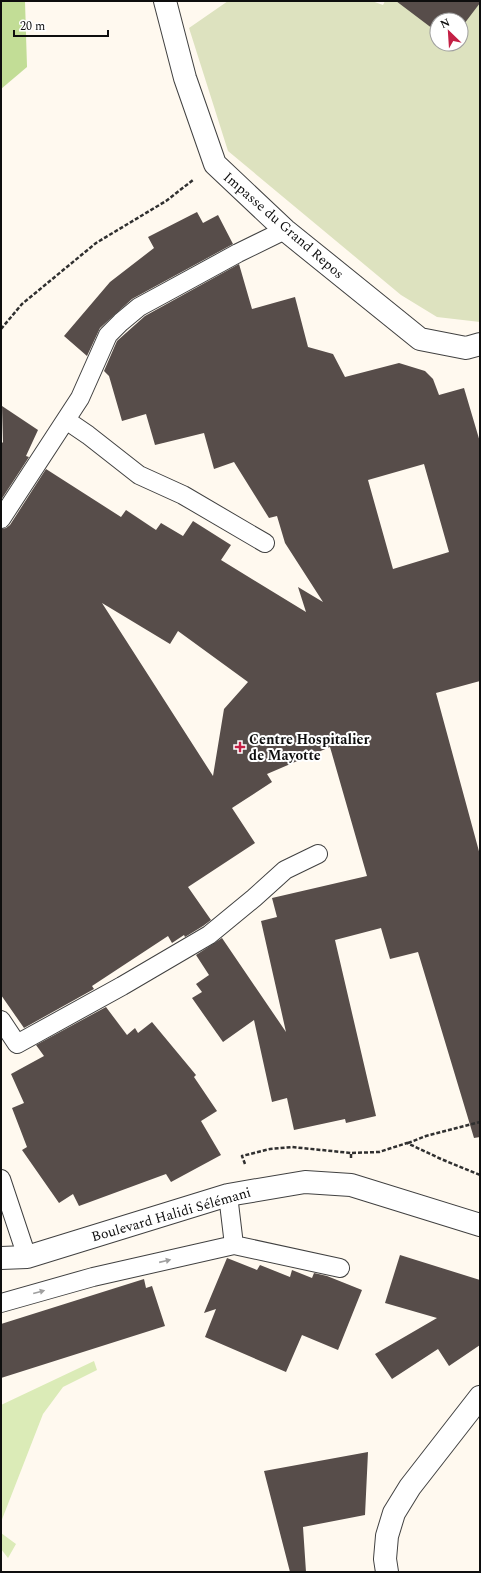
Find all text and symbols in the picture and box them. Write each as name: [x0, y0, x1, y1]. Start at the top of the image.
scale bar: [14, 12, 108, 38]
north arrow: [429, 12, 469, 52]
text: N: [437, 14, 453, 33]
text: 20 m: [20, 17, 45, 36]
street label: Impasse du Grand Repos: [219, 167, 349, 284]
place label: Centre Hospitalier de Mayotte: [249, 729, 370, 766]
marker: Centre Hospitalier de Mayotte: [234, 741, 246, 753]
street label: Boulevard Halidi Sélémani: [89, 1182, 253, 1247]
one-way arrow: [159, 1258, 171, 1264]
one-way arrow: [33, 1289, 45, 1295]

